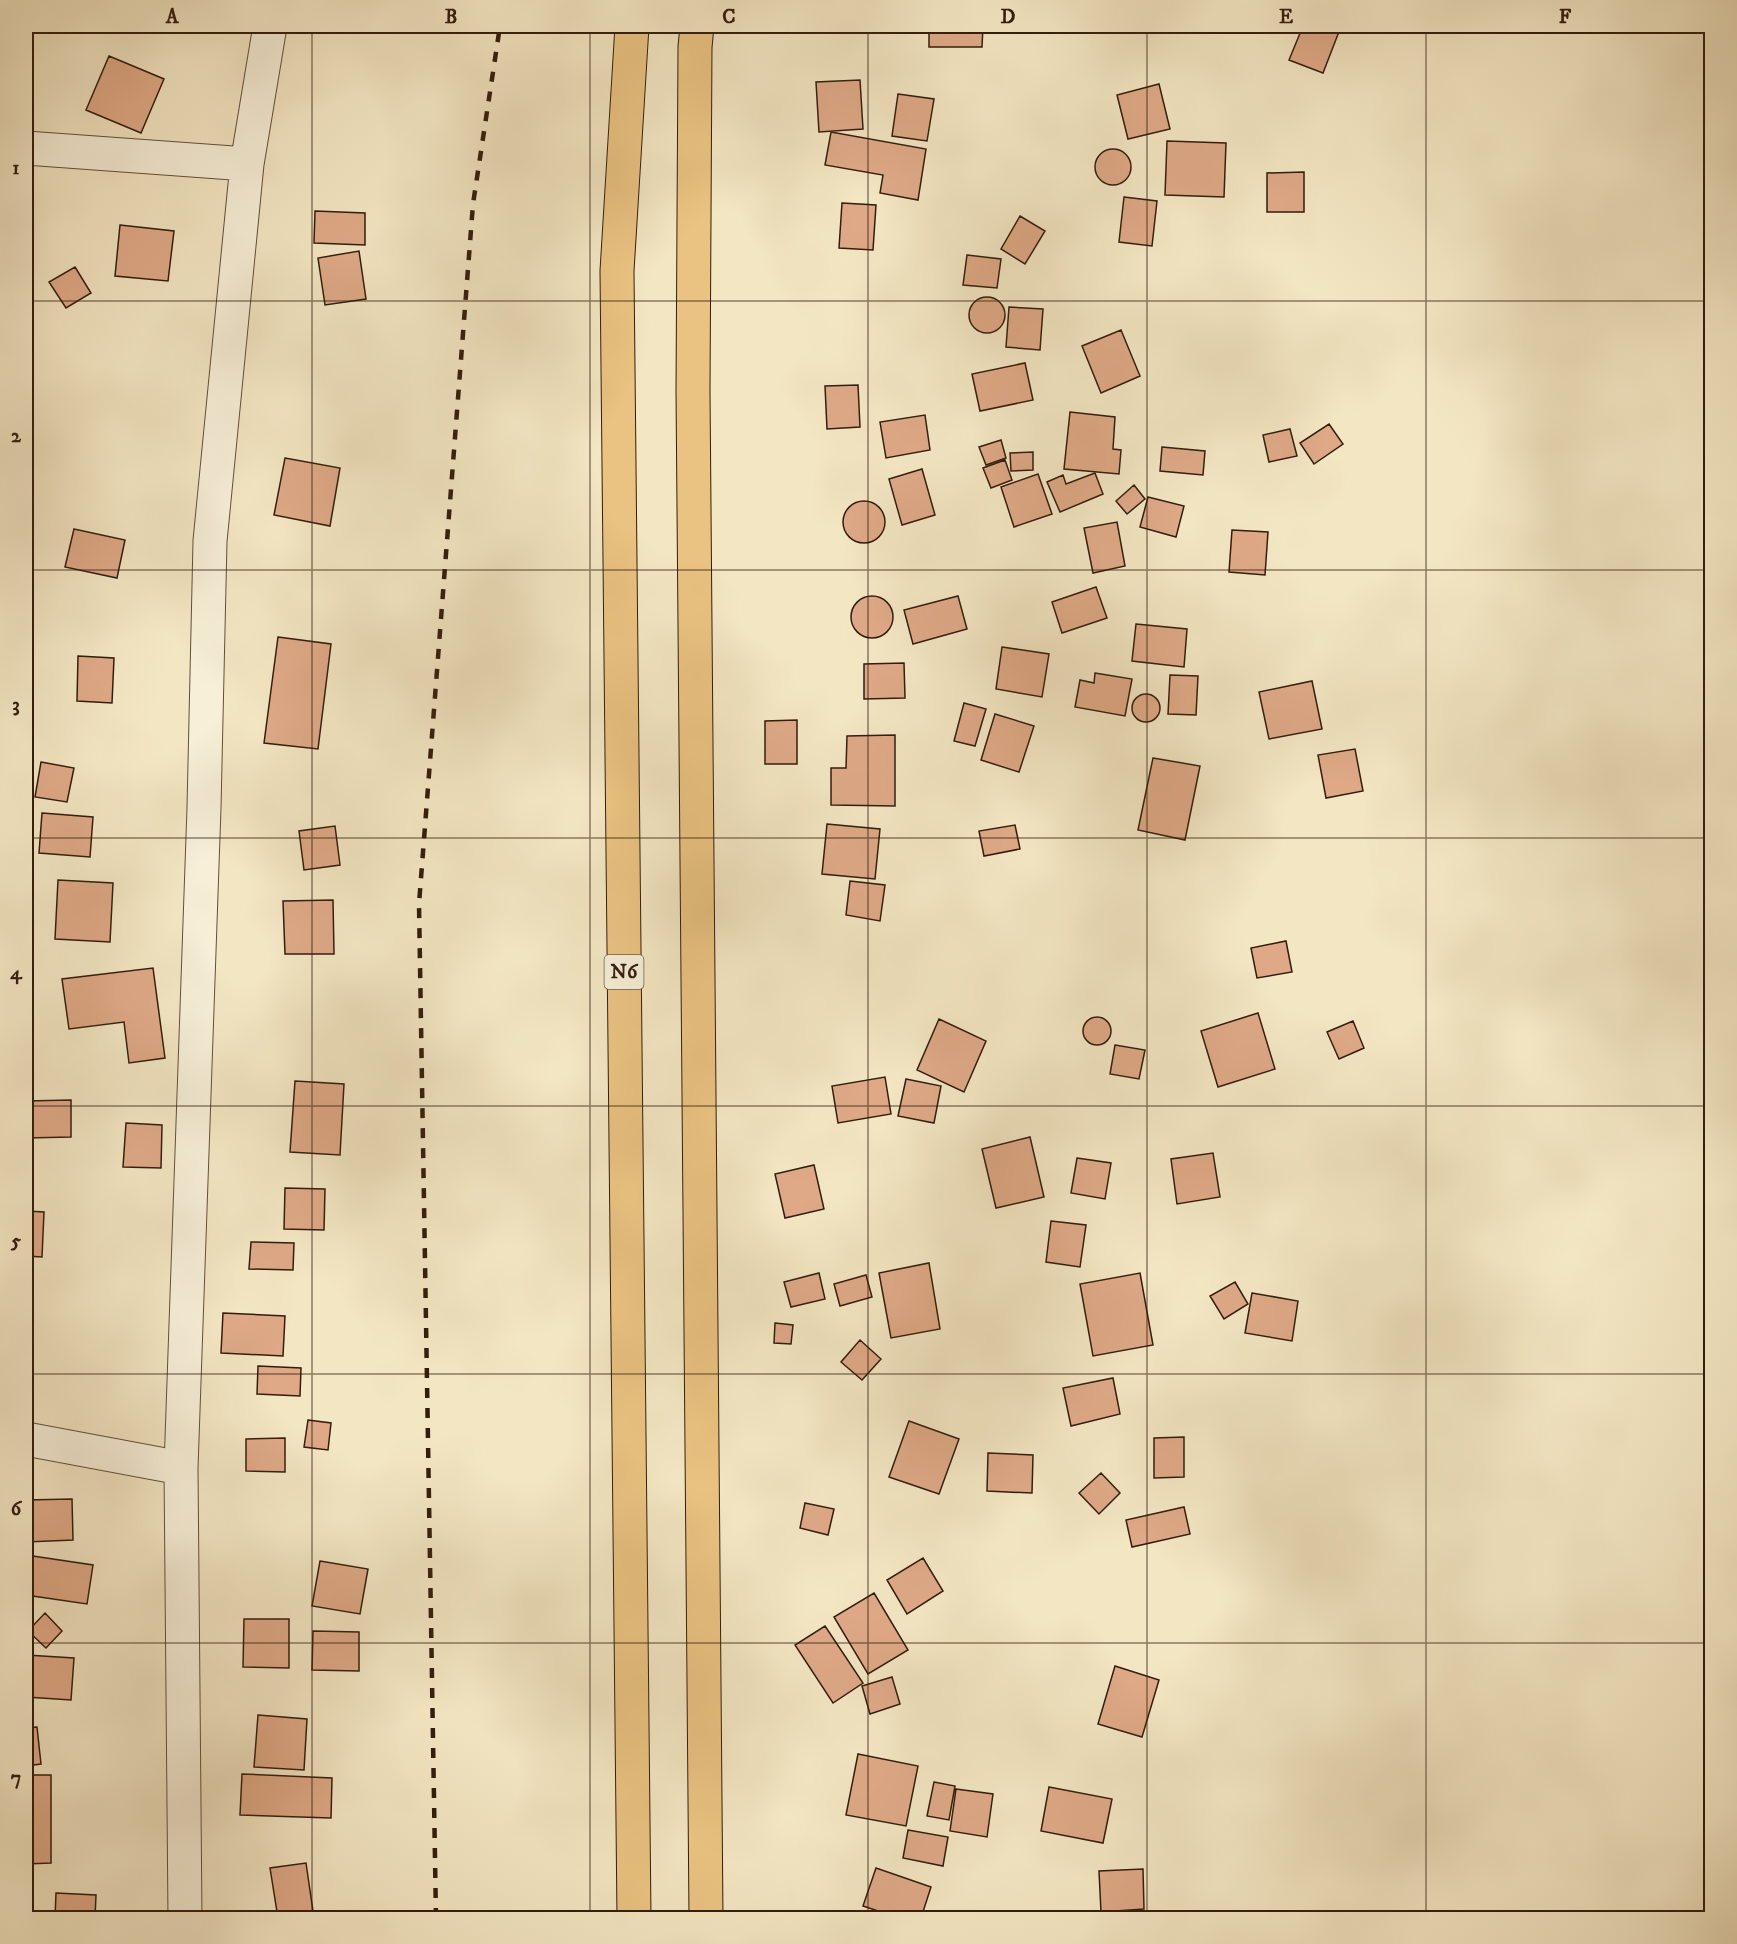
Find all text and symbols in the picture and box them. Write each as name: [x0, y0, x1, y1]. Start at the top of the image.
text: A: [165, 5, 180, 30]
text: B: [445, 5, 457, 30]
text: C: [722, 5, 736, 30]
text: D: [1001, 5, 1016, 30]
text: E: [1279, 5, 1293, 30]
text: F: [1559, 5, 1572, 30]
text: 1: [12, 156, 20, 181]
text: 2: [11, 424, 22, 449]
text: 3: [12, 693, 20, 718]
road number: N6: [604, 955, 644, 989]
text: 4: [10, 961, 23, 986]
text: 5: [10, 1229, 21, 1254]
text: 6: [11, 1497, 23, 1522]
text: 7: [11, 1766, 21, 1791]

